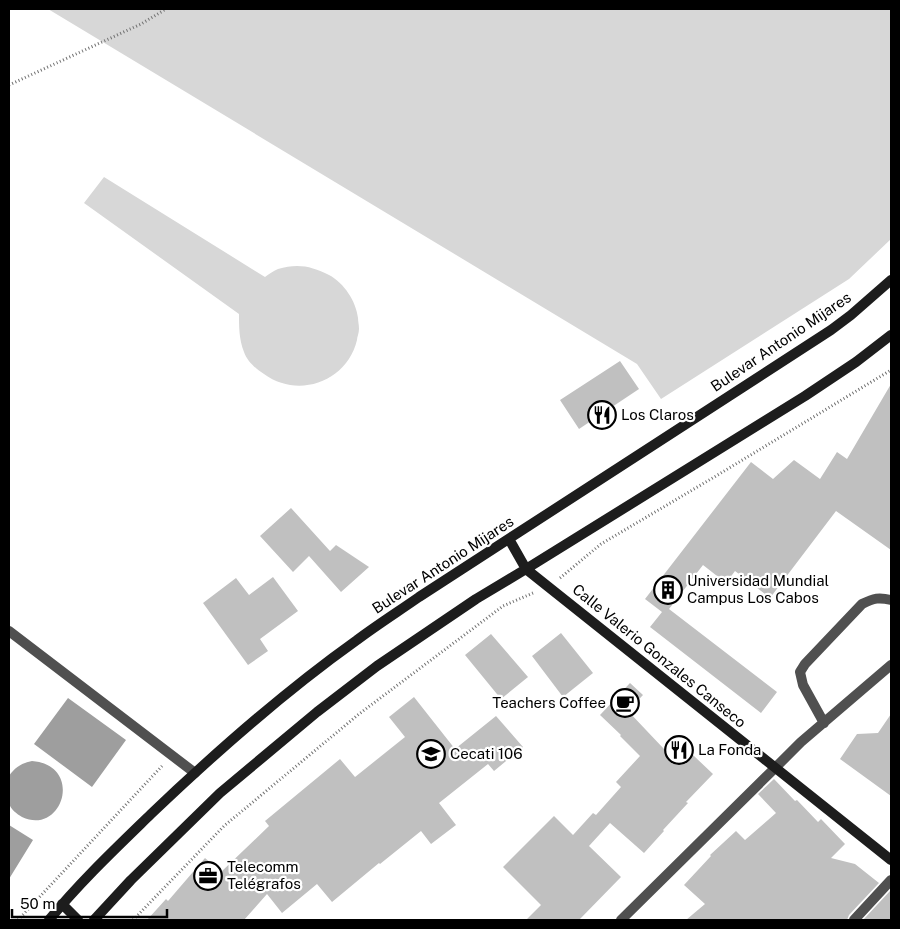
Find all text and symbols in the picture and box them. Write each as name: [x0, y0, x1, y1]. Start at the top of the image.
street label: Bulevar Antonio Mijares: [708, 288, 854, 395]
restaurant icon: Los Claros: [587, 400, 617, 430]
place label: Los Claros: [621, 406, 694, 423]
street label: Bulevar Antonio Mijares: [369, 512, 517, 617]
place label: Universidad Mundial Campus Los Cabos: [687, 572, 829, 606]
building icon: Universidad Mundial Campus Los Cabos: [653, 575, 683, 605]
street label: Calle Valerio Gonzales Canseco: [569, 580, 749, 731]
cafe icon: Teachers Coffee: [610, 688, 640, 718]
place label: Teachers Coffee: [492, 694, 606, 711]
restaurant icon: La Fonda: [664, 735, 694, 765]
school or university icon: Cecati 106: [416, 739, 446, 769]
place label: La Fonda: [698, 741, 761, 758]
place label: Cecati 106: [450, 745, 523, 762]
place label: Telecomm Telégrafos: [227, 858, 301, 892]
office icon: Telecomm Telégrafos: [193, 861, 223, 891]
scale bar: [12, 886, 168, 918]
text: 50 m: [20, 895, 55, 912]

